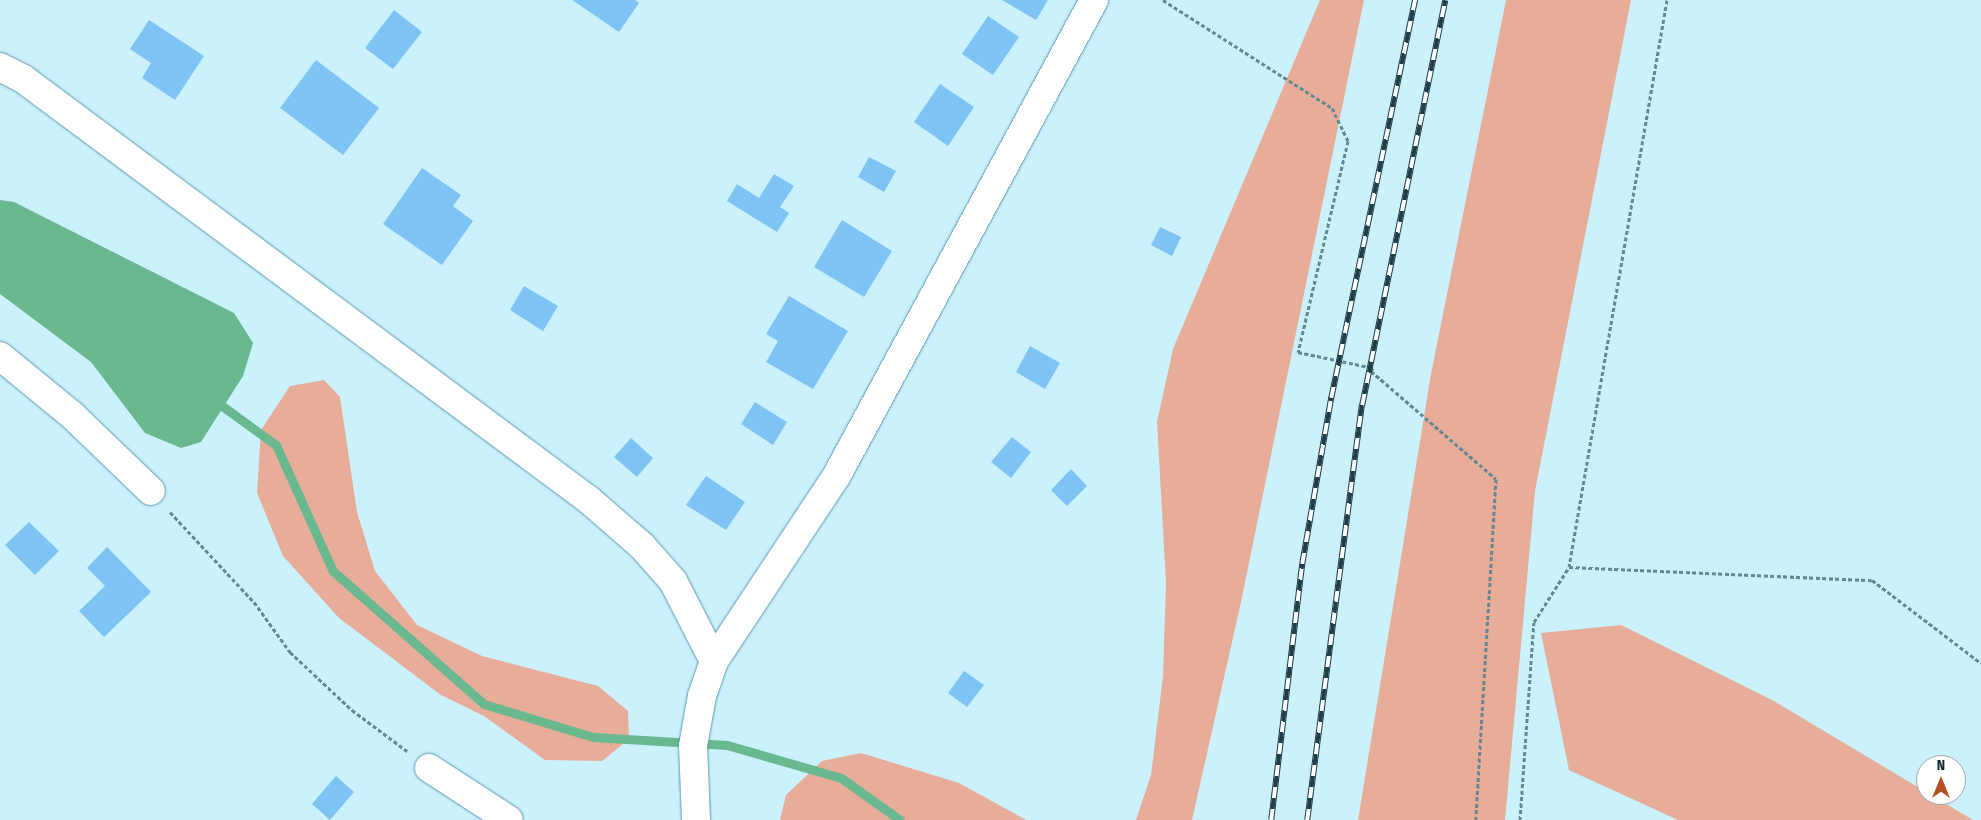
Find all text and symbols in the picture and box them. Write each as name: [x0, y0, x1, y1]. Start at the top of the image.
north arrow: [1916, 755, 1966, 805]
text: N: [1937, 757, 1945, 774]

